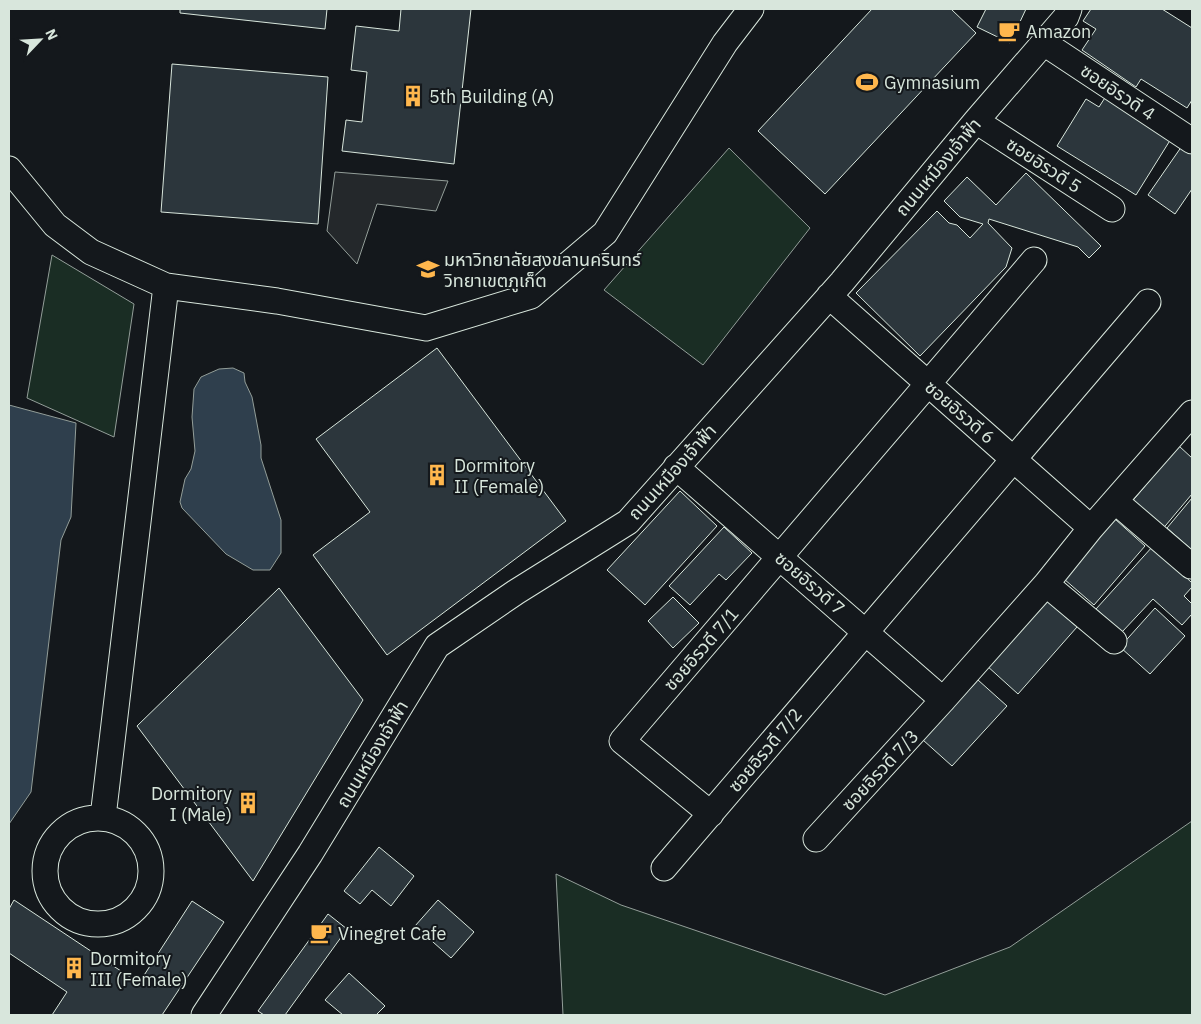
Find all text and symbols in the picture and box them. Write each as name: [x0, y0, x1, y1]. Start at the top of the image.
north arrow: [15, 15, 65, 65]
cafe icon: Amazon: [996, 18, 1022, 44]
place label: Amazon: [1026, 20, 1091, 43]
text: N: [41, 26, 62, 43]
street label: ซอยอิรวดี 4: [1076, 59, 1160, 125]
sports icon: Gymnasium: [854, 69, 880, 95]
place label: Gymnasium: [884, 71, 980, 94]
building icon: 5th Building (A): [400, 83, 426, 109]
place label: 5th Building (A): [429, 85, 554, 108]
street label: ถนนเหมืองเจ้าฟ้า: [890, 113, 986, 221]
street label: ซอยอิรวดี 5: [1002, 132, 1086, 198]
place label: มหาวิทยาลัยสงขลานครินทร์ วิทยาเขตภูเก็ต: [443, 248, 642, 293]
school or university icon: มหาวิทยาลัยสงขลานครินทร์ วิทยาเขตภูเก็ต: [415, 256, 441, 282]
street label: ซอยอิรวดี 6: [920, 375, 1000, 449]
street label: ถนนเหมืองเจ้าฟ้า: [623, 419, 721, 525]
place label: Dormitory II (Female): [454, 454, 544, 498]
building icon: Dormitory II (Female): [424, 462, 450, 488]
street label: ซอยอิรวดี 7: [770, 546, 850, 620]
street label: ซอยอิรวดี 7/1: [659, 603, 743, 695]
street label: ถนนเหมืองเจ้าฟ้า: [331, 696, 413, 812]
street label: ซอยอิรวดี 7/2: [723, 703, 807, 797]
street label: ซอยอิรวดี 7/3: [837, 725, 923, 815]
place label: Dormitory I (Male): [151, 782, 232, 826]
building icon: Dormitory I (Male): [235, 790, 261, 816]
cafe icon: Vinegret Cafe: [308, 920, 334, 946]
place label: Vinegret Cafe: [338, 922, 447, 945]
place label: Dormitory III (Female): [90, 947, 188, 991]
building icon: Dormitory III (Female): [61, 955, 87, 981]

